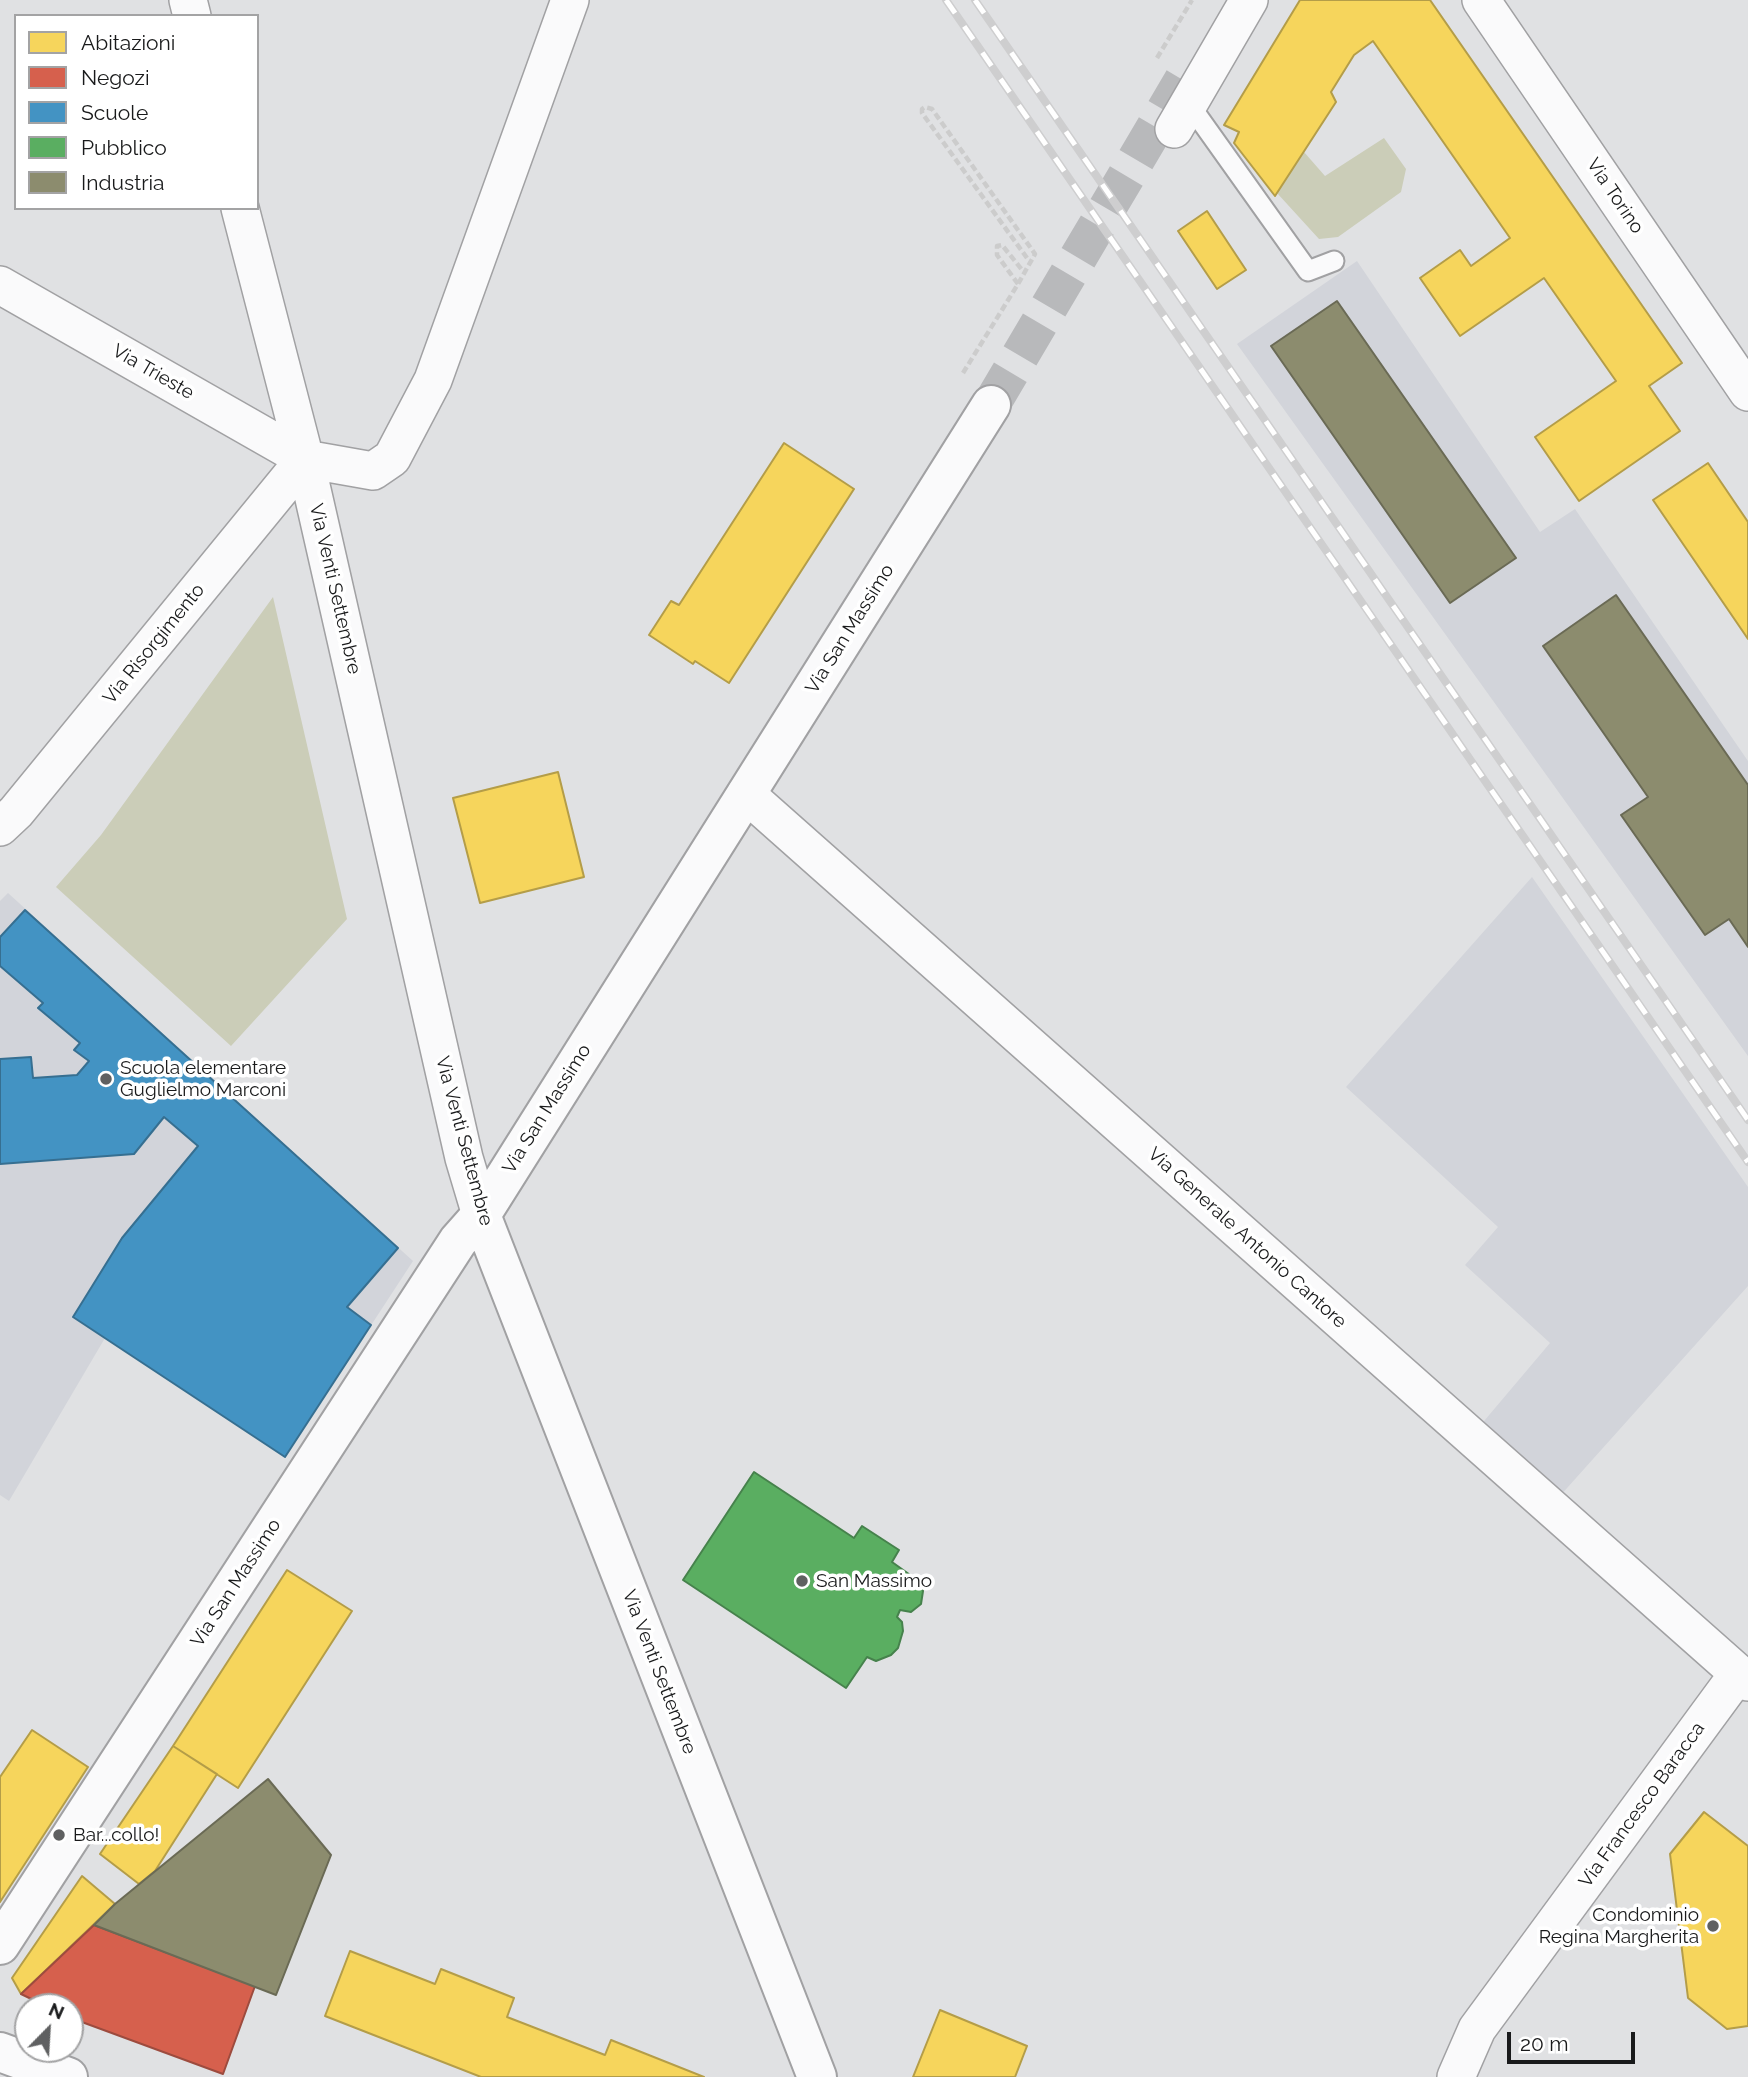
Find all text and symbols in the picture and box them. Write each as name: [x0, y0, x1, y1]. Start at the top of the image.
legend: [14, 14, 259, 210]
text: Abitazioni: [81, 30, 175, 55]
text: Negozi: [81, 65, 150, 90]
text: Scuole: [81, 100, 148, 125]
text: Pubblico: [81, 135, 167, 160]
street label: Via Torino: [1581, 154, 1649, 238]
text: Industria: [81, 170, 165, 195]
street label: Via Trieste: [108, 339, 198, 405]
street label: Via Venti Settembre: [304, 501, 366, 677]
street label: Via San Massimo: [801, 560, 899, 698]
street label: Via Risorgimento: [98, 579, 210, 709]
street label: Via San Massimo: [498, 1040, 596, 1178]
street label: Via Venti Settembre: [430, 1054, 498, 1228]
place label: Scuola elementare Guglielmo Marconi: [120, 1057, 286, 1101]
marker: Scuola elementare Guglielmo Marconi: [98, 1071, 114, 1087]
street label: Via Generale Antonio Cantore: [1143, 1143, 1351, 1333]
street label: Via San Massimo: [186, 1515, 286, 1651]
place label: San Massimo: [816, 1570, 932, 1592]
marker: San Massimo: [794, 1573, 810, 1589]
street label: Via Venti Settembre: [617, 1587, 701, 1757]
street label: Via Francesco Baracca: [1574, 1718, 1710, 1892]
place label: Bar...collo!: [73, 1824, 159, 1846]
marker: Bar...collo!: [51, 1827, 67, 1843]
place label: Condominio Regina Margherita: [1539, 1904, 1699, 1948]
marker: Condominio Regina Margherita: [1705, 1918, 1721, 1934]
north arrow: [14, 1993, 84, 2063]
text: N: [46, 1998, 68, 2024]
scale bar: [1510, 2018, 1638, 2062]
text: 20 m: [1520, 2031, 1568, 2056]

